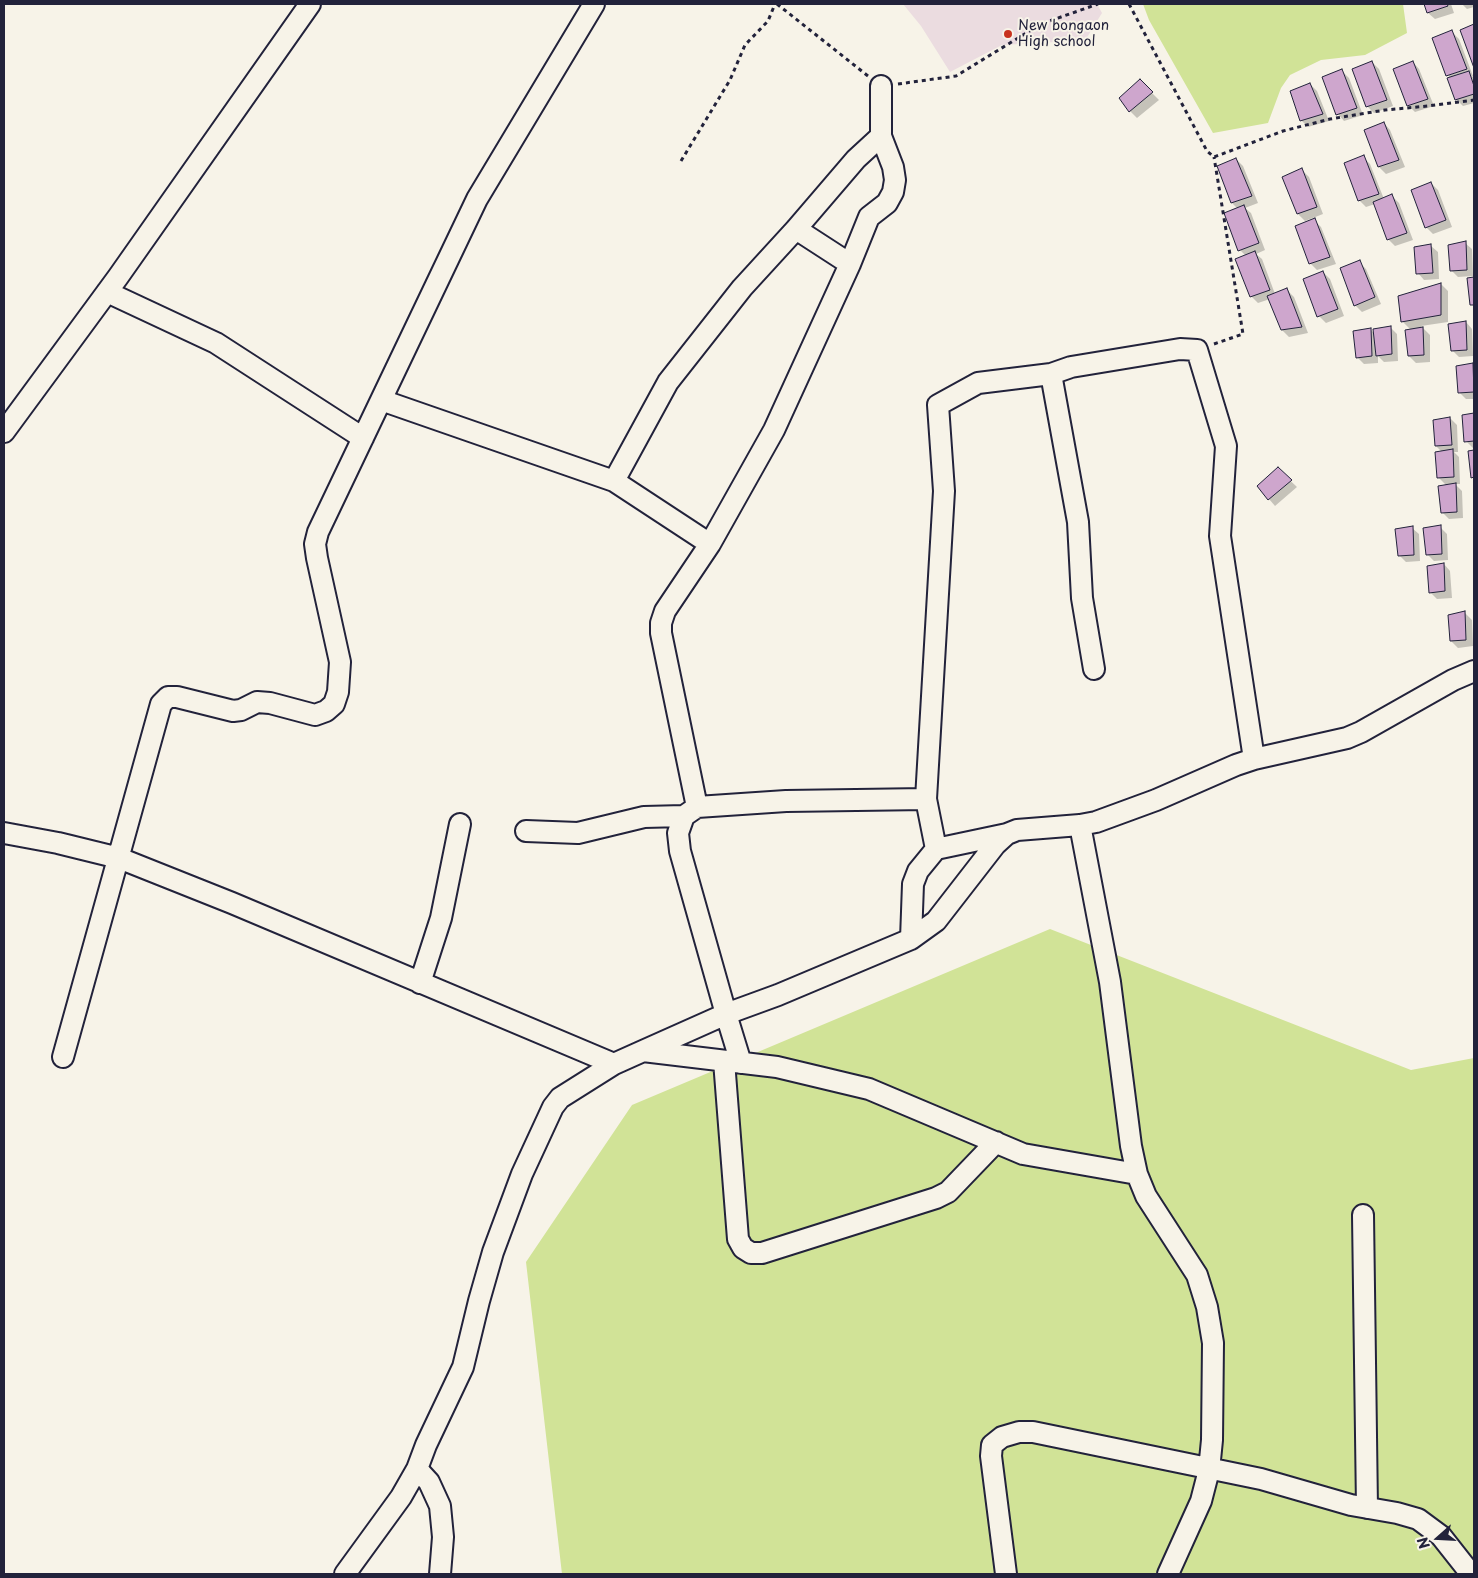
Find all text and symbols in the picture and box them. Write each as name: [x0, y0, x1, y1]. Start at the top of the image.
place label: New bongaon High school: [1018, 18, 1109, 50]
marker: New bongaon High school: [1002, 28, 1014, 40]
north arrow: [1413, 1513, 1463, 1563]
text: N: [1412, 1534, 1435, 1552]

